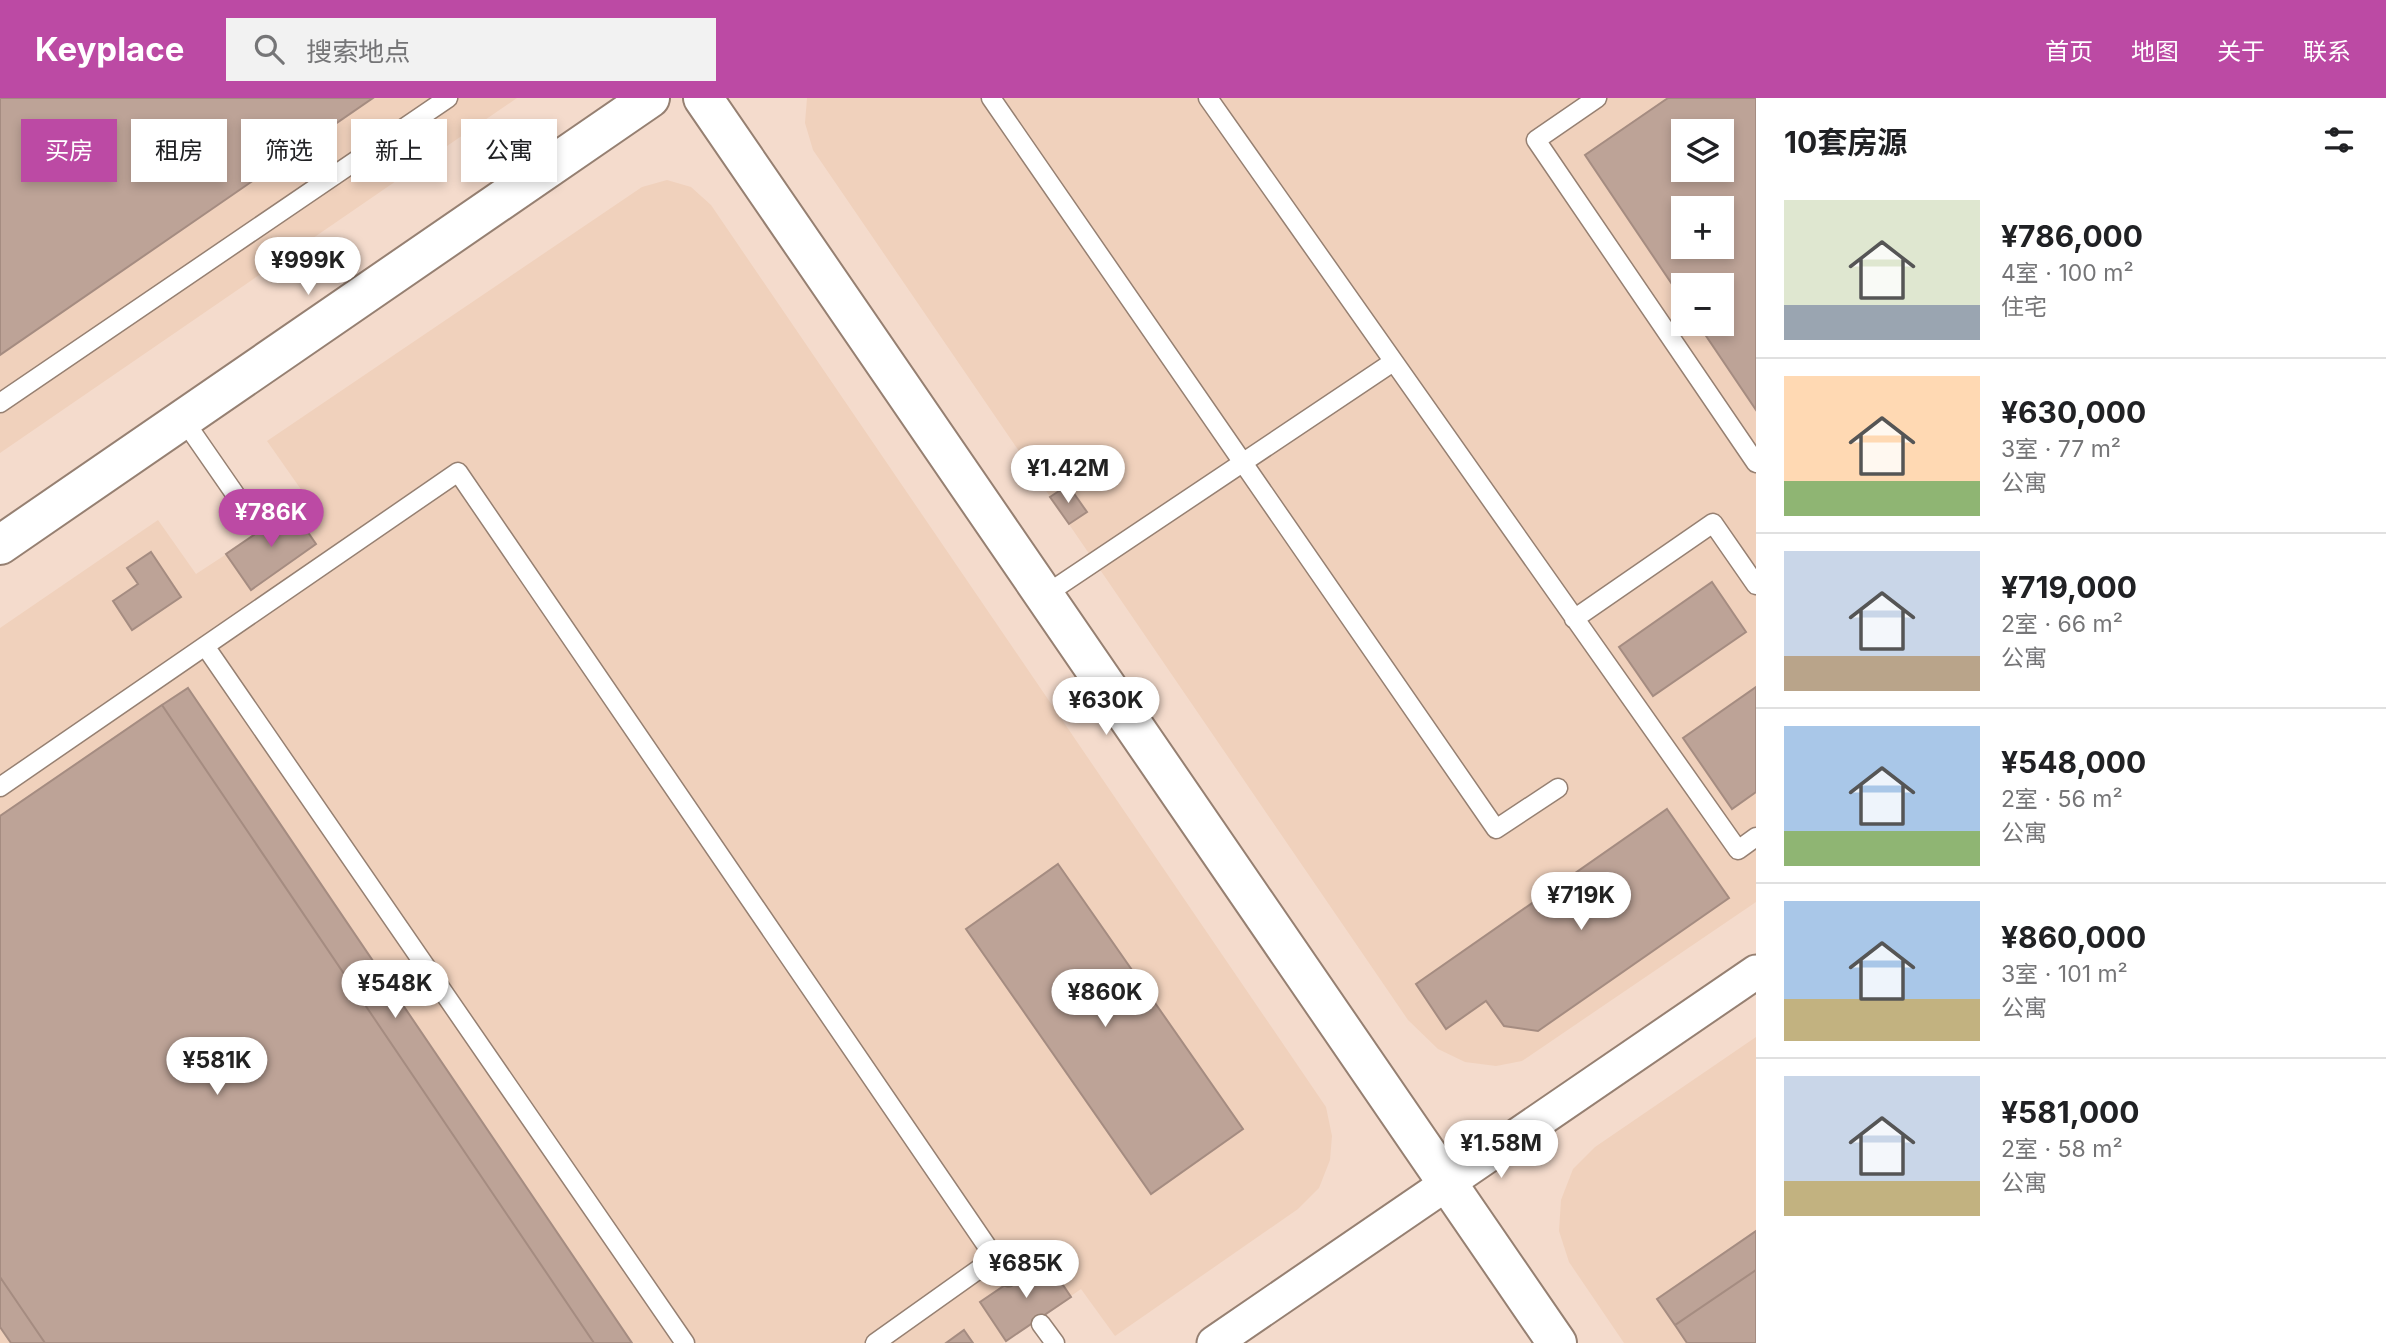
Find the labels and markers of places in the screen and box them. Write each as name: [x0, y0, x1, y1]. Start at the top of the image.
pin: ¥999K: [259, 238, 357, 297]
pin: ¥1.42M: [1011, 446, 1125, 505]
pin: ¥786K: [222, 490, 320, 549]
pin: ¥630K: [1057, 678, 1155, 737]
pin: ¥719K: [1532, 872, 1630, 932]
pin: ¥548K: [346, 960, 444, 1020]
pin: ¥860K: [1056, 970, 1154, 1029]
pin: ¥581K: [168, 1038, 266, 1097]
pin: ¥1.58M: [1444, 1121, 1558, 1180]
pin: ¥685K: [977, 1240, 1075, 1300]

